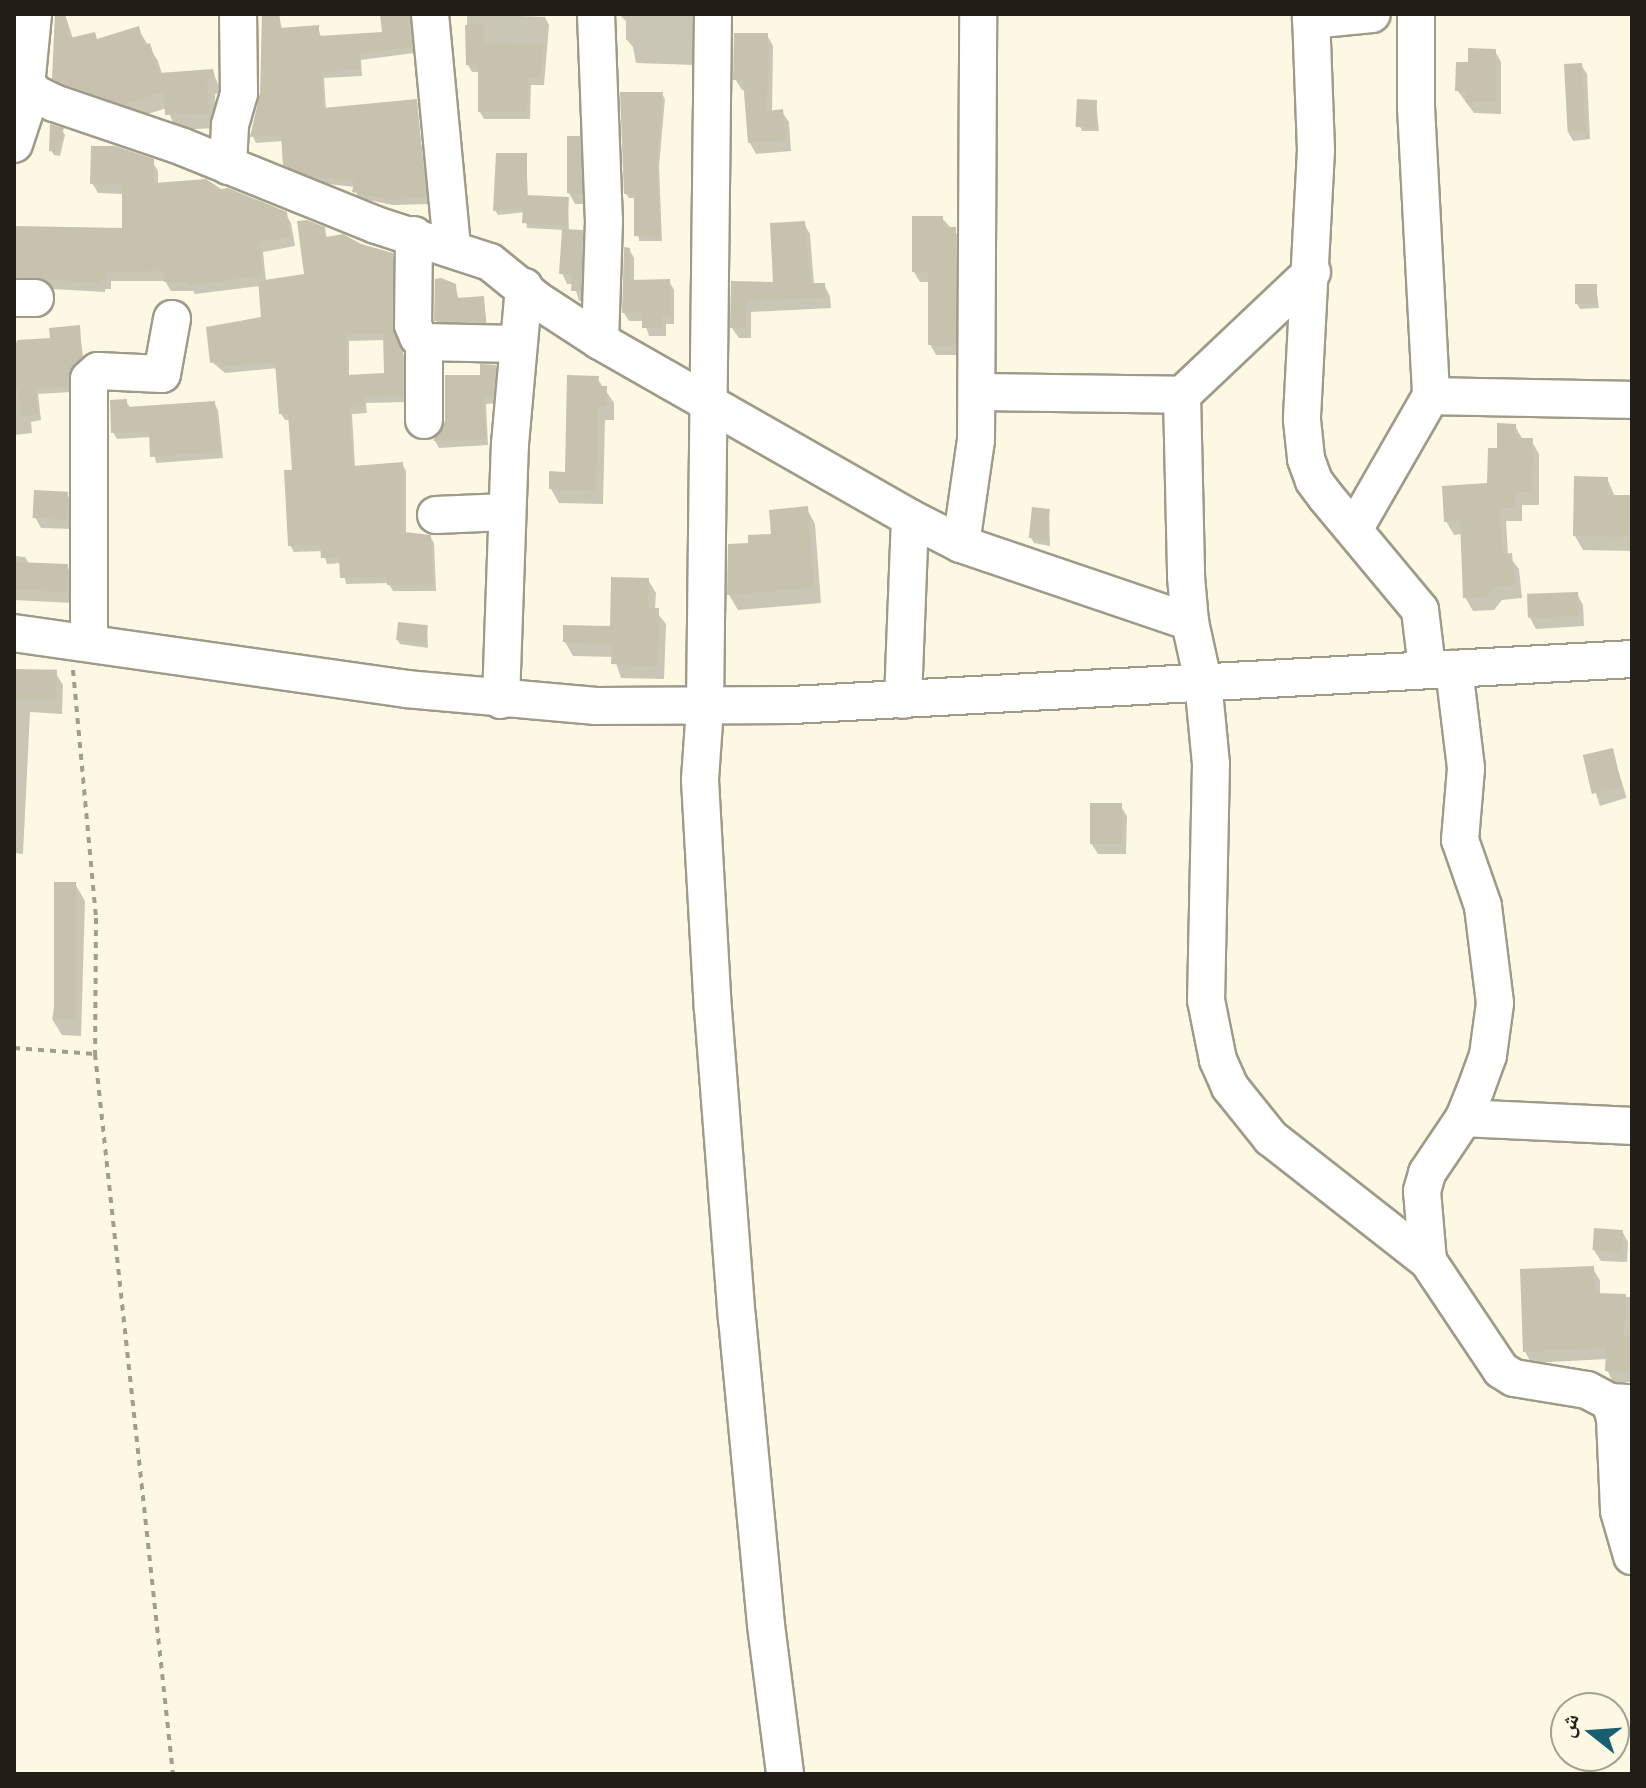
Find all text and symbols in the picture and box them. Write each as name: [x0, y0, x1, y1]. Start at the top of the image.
north arrow: [1550, 1692, 1630, 1772]
text: ش: [1555, 1711, 1583, 1740]

